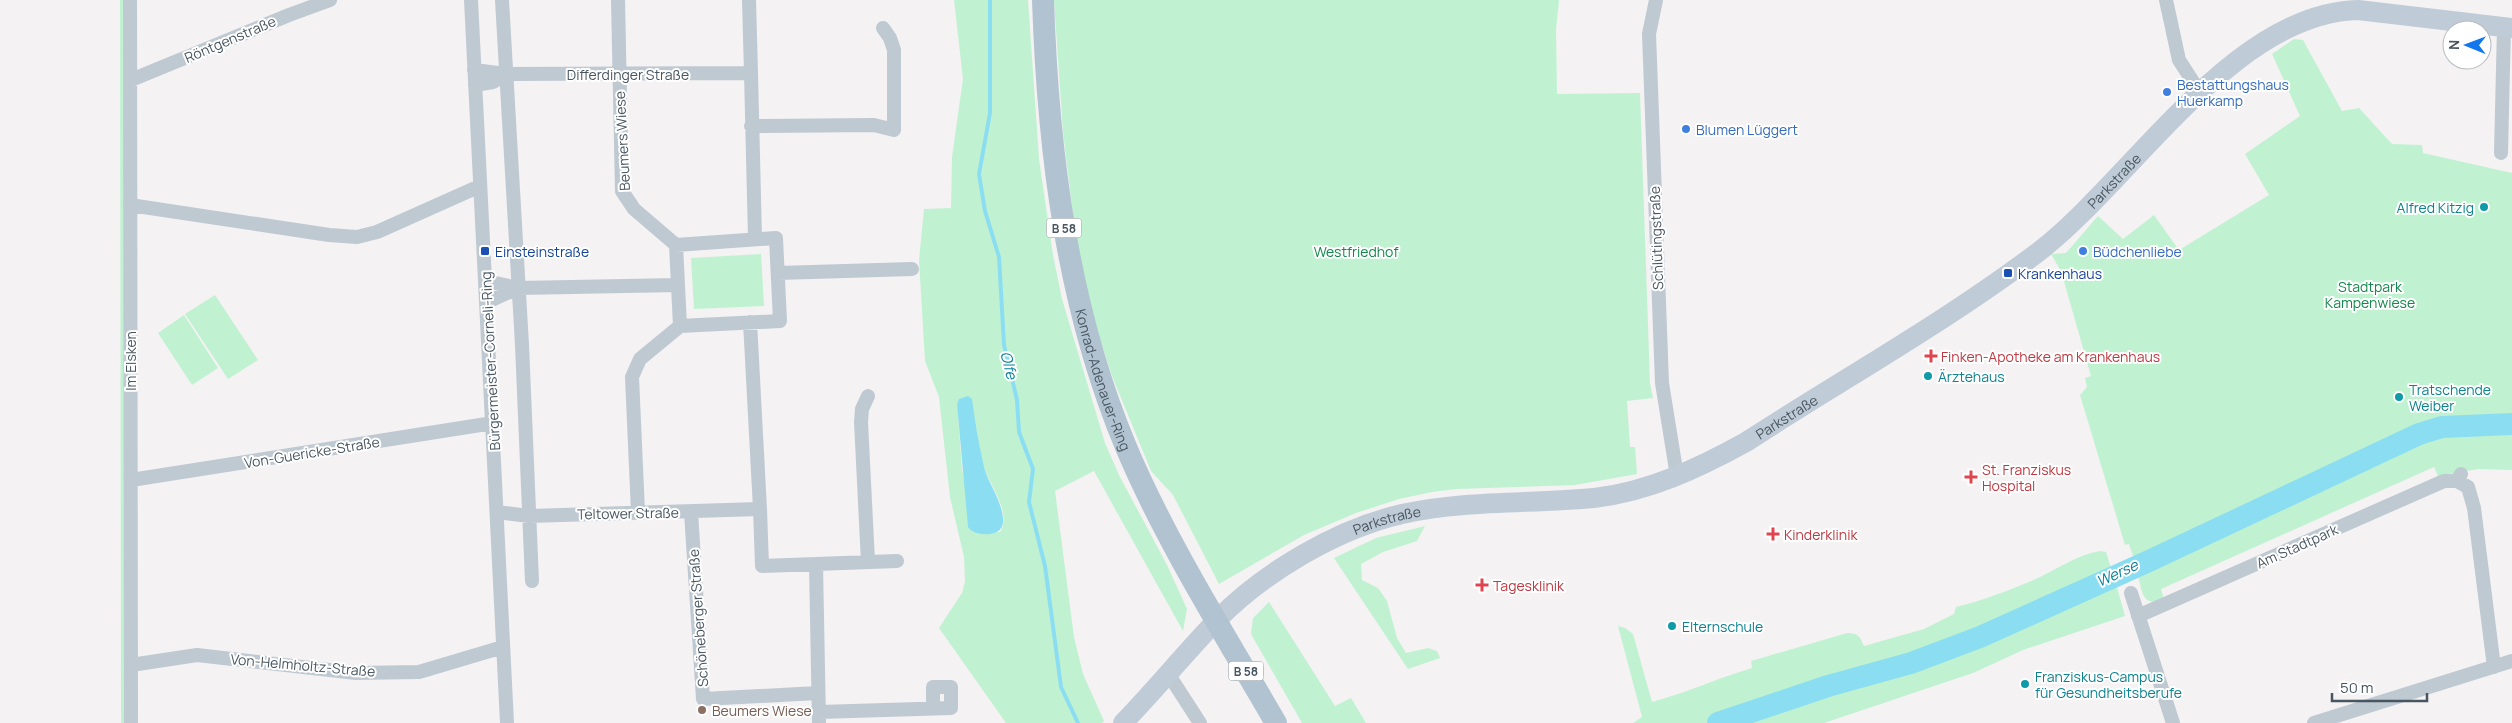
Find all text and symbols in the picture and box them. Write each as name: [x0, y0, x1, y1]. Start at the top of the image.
street label: Röntgenstraße: [181, 11, 279, 67]
north arrow: [2442, 20, 2492, 70]
text: N: [2444, 40, 2463, 50]
street label: Differdinger Straße: [567, 65, 689, 84]
place label: Bestattungshaus Huerkamp: [2177, 75, 2289, 110]
marker: Bestattungshaus Huerkamp: [2161, 86, 2173, 98]
street label: Beumers Wiese: [610, 91, 634, 191]
place label: Blumen Lüggert: [1696, 120, 1798, 139]
marker: Blumen Lüggert: [1680, 123, 1692, 135]
street label: Parkstraße: [2083, 149, 2145, 212]
street label: Schlütingstraße: [1645, 186, 1667, 290]
place label: Alfred Kitzig: [2397, 198, 2474, 217]
marker: Alfred Kitzig: [2478, 201, 2490, 213]
road number: B 58: [1046, 218, 1082, 238]
place label: Einsteinstraße: [495, 242, 589, 261]
park label: Westfriedhof: [1314, 242, 1398, 261]
place label: Büdchenliebe: [2093, 242, 2182, 261]
marker: Einsteinstraße: [479, 245, 491, 257]
marker: Büdchenliebe: [2077, 245, 2089, 257]
place label: Krankenhaus: [2018, 264, 2102, 283]
marker: Krankenhaus: [2002, 267, 2014, 279]
street label: Bürgermeister-Corneli-Ring: [476, 271, 504, 451]
park label: Stadtpark Kampenwiese: [2325, 277, 2415, 312]
street label: Konrad-Adenauer-Ring: [1072, 307, 1136, 453]
street label: Im Elsken: [121, 331, 140, 391]
place label: Finken-Apotheke am Krankenhaus: [1941, 347, 2160, 366]
water label: Olfe: [995, 349, 1023, 382]
marker: Finken-Apotheke am Krankenhaus: [1925, 350, 1937, 362]
place label: Ärztehaus: [1938, 367, 2005, 386]
marker: Ärztehaus: [1922, 370, 1934, 382]
place label: Tratschende Weiber: [2409, 380, 2491, 415]
street label: Parkstraße: [1752, 390, 1821, 443]
marker: Tratschende Weiber: [2393, 391, 2405, 403]
street label: Von-Guericke-Straße: [243, 432, 381, 472]
place label: St. Franziskus Hospital: [1982, 460, 2071, 495]
marker: St. Franziskus Hospital: [1964, 470, 1978, 484]
street label: Parkstraße: [1350, 501, 1422, 538]
street label: Teltower Straße: [577, 503, 679, 523]
street label: Am Stadtpark: [2253, 519, 2342, 572]
place label: Kinderklinik: [1784, 525, 1858, 544]
marker: Kinderklinik: [1766, 527, 1780, 541]
street label: Schöneberger Straße: [684, 548, 712, 688]
water label: Werse: [2093, 554, 2142, 592]
place label: Tagesklinik: [1493, 576, 1565, 595]
marker: Tagesklinik: [1475, 578, 1489, 592]
place label: Elternschule: [1682, 617, 1763, 636]
marker: Elternschule: [1666, 620, 1678, 632]
street label: Von-Helmholtz-Straße: [230, 649, 376, 681]
road number: B 58: [1228, 661, 1264, 680]
place label: Franziskus-Campus für Gesundheitsberufe: [2035, 667, 2182, 702]
scale bar: [2332, 670, 2427, 702]
text: 50 m: [2340, 677, 2374, 698]
marker: Franziskus-Campus für Gesundheitsberufe: [2019, 678, 2031, 690]
place label: Beumers Wiese: [712, 701, 812, 720]
marker: Beumers Wiese: [696, 704, 708, 716]

